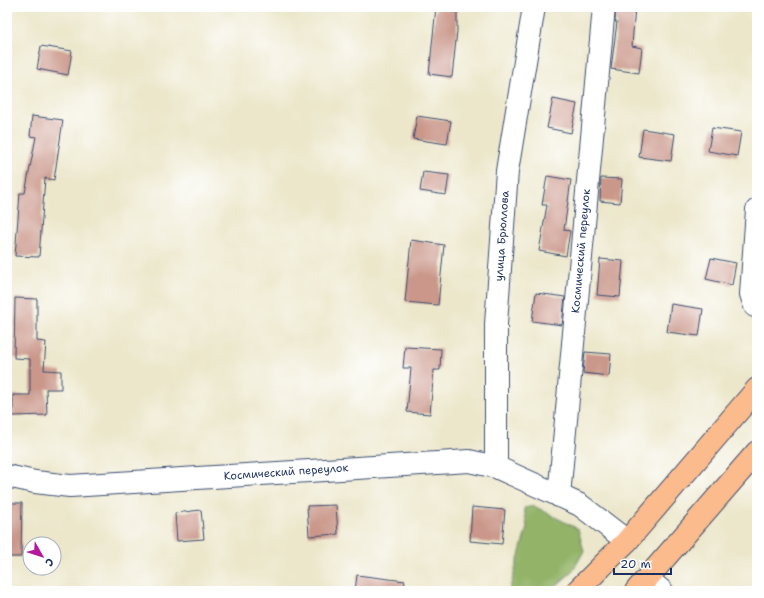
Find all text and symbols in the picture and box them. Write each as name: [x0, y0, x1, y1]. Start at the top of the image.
street label: Космический переулок: [568, 188, 594, 314]
street label: улица Брюллова: [491, 190, 513, 282]
street label: Космический переулок: [223, 460, 349, 484]
north arrow: [22, 536, 62, 576]
scale bar: [614, 550, 671, 576]
text: С: [41, 555, 57, 570]
text: 20 m: [620, 556, 651, 572]

